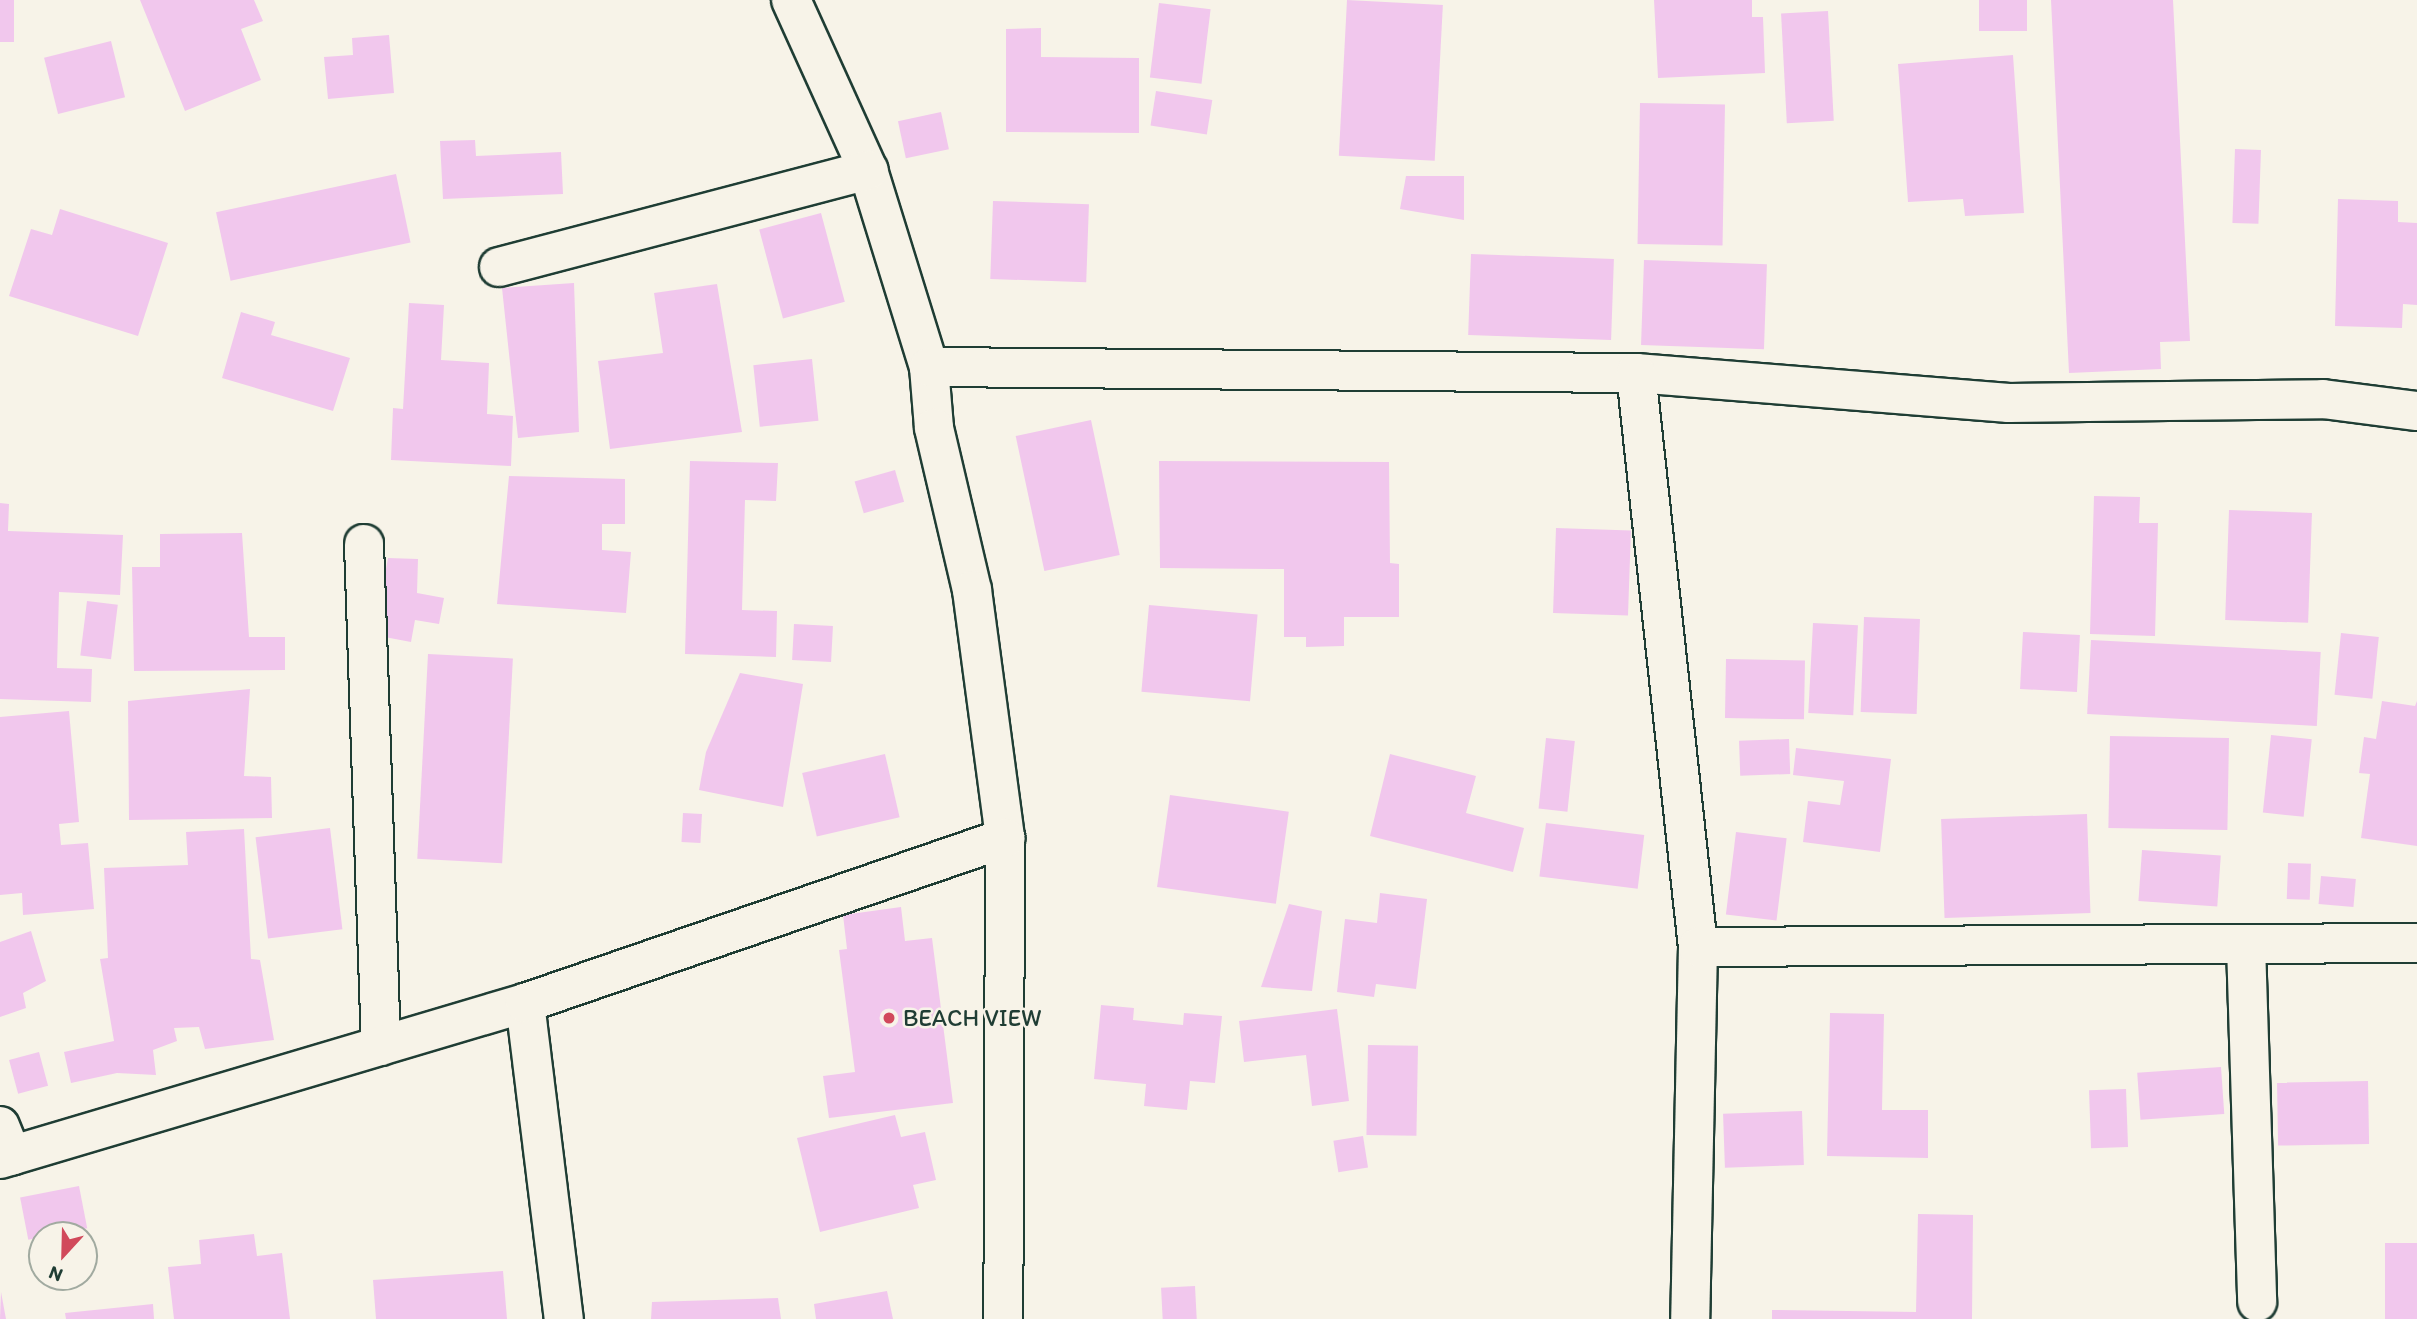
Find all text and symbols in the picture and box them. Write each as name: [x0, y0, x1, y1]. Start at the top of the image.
place label: BEACH VIEW: [903, 1004, 1042, 1032]
marker: BEACH VIEW: [881, 1010, 897, 1026]
north arrow: [28, 1221, 98, 1291]
text: N: [45, 1261, 66, 1287]

